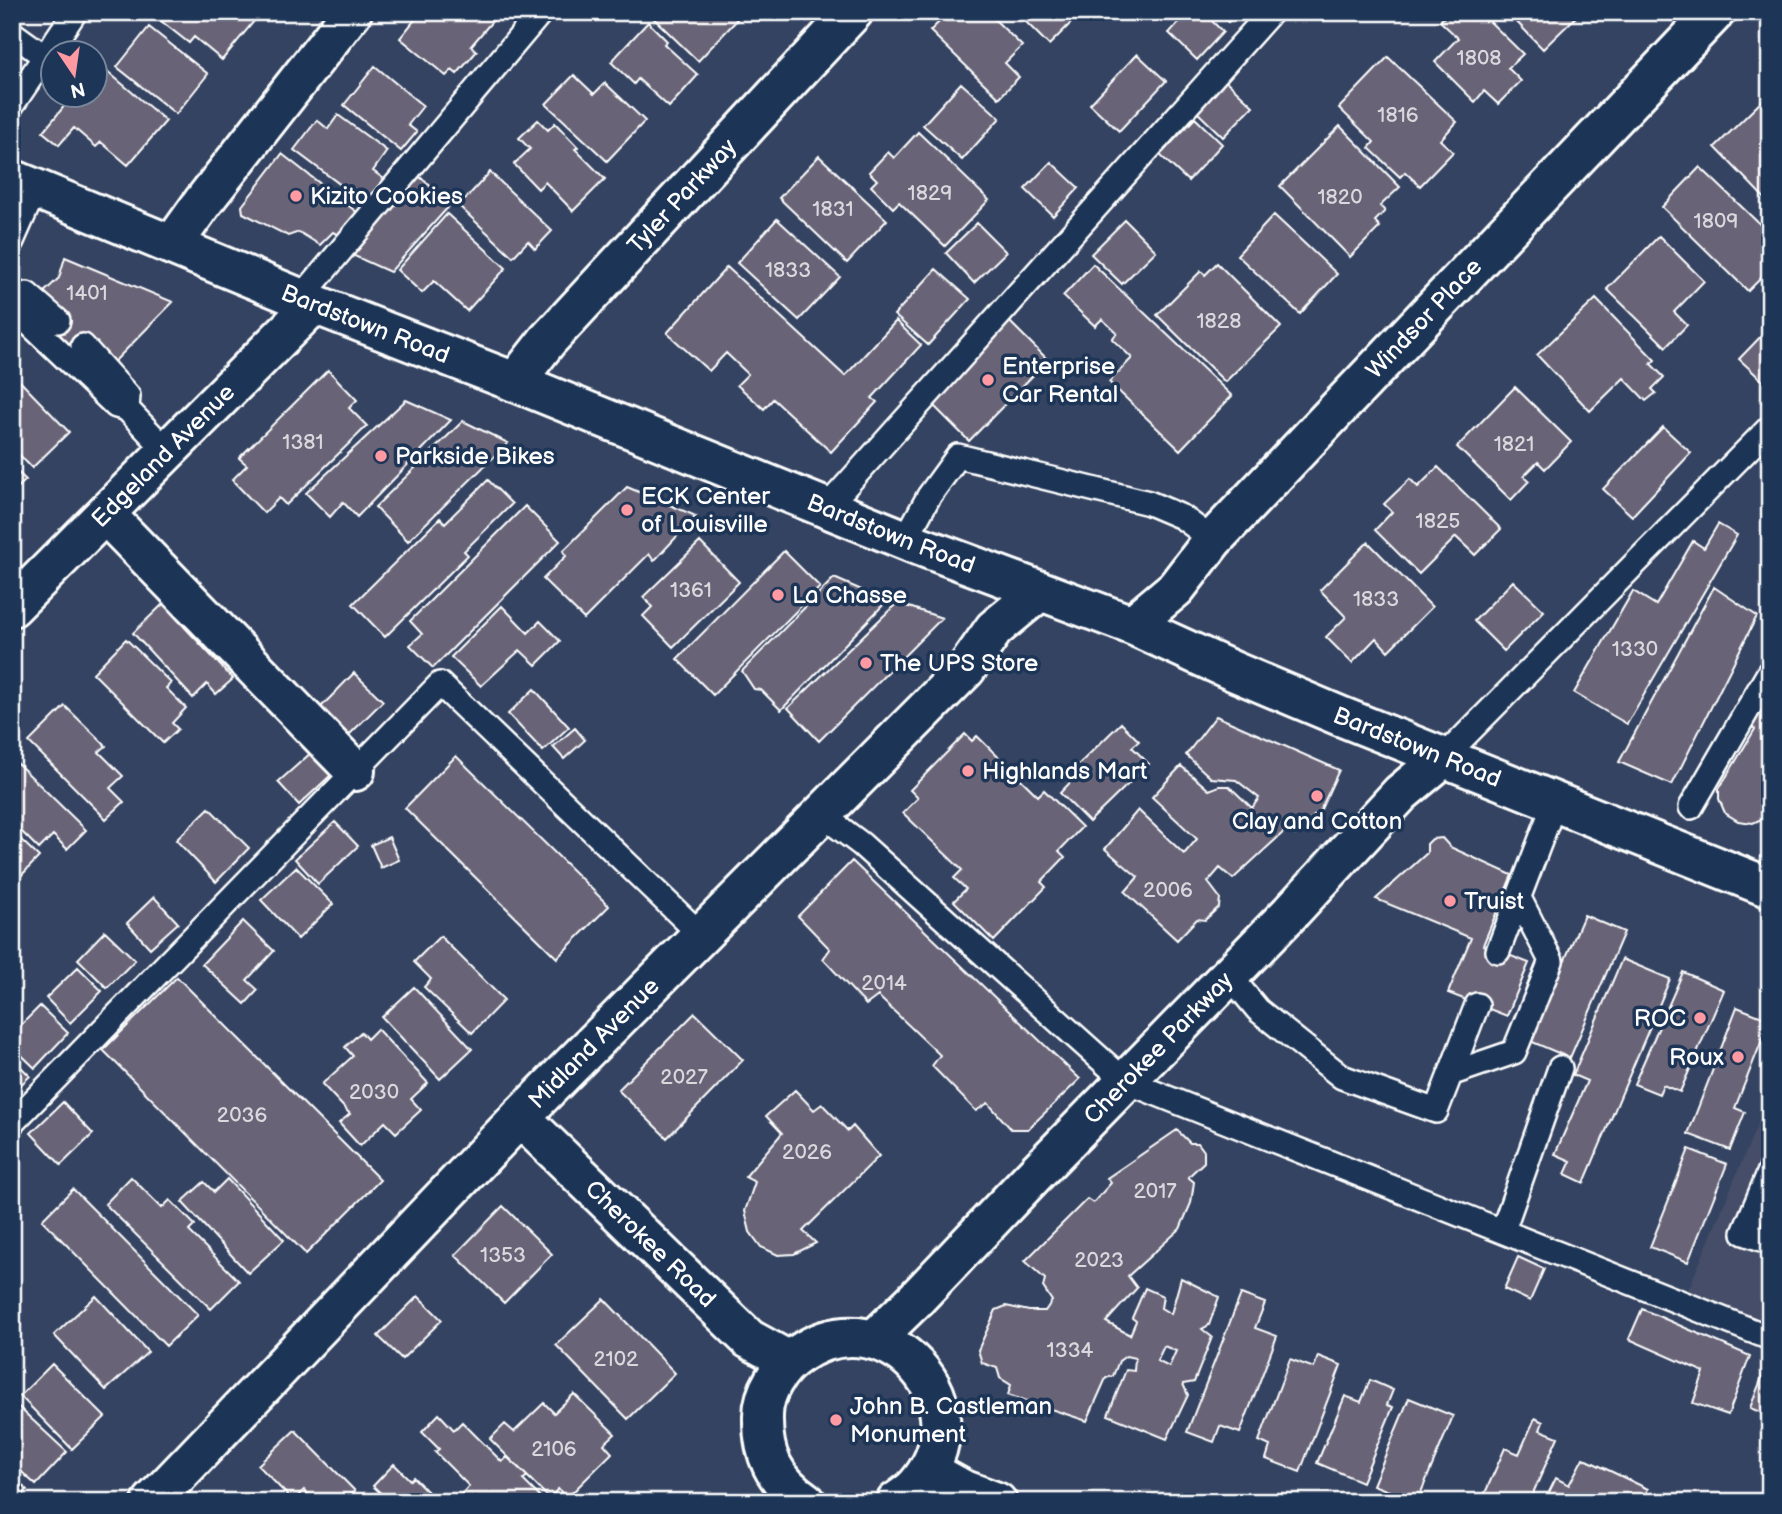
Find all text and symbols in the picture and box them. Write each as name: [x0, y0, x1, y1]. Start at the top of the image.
north arrow: [38, 38, 108, 108]
house number: 1808: [1457, 46, 1501, 71]
text: N: [68, 76, 87, 102]
house number: 1816: [1377, 103, 1419, 128]
street label: Tyler Parkway: [622, 133, 743, 260]
house number: 1829: [908, 181, 952, 206]
place label: Kizito Cookies: [310, 182, 463, 211]
house number: 1820: [1317, 185, 1363, 210]
marker: Kizito Cookies: [288, 188, 304, 204]
house number: 1831: [812, 197, 854, 222]
house number: 1809: [1694, 209, 1738, 234]
street label: Windsor Place: [1360, 252, 1488, 385]
house number: 1833: [765, 258, 811, 283]
street label: Bardstown Road: [277, 278, 454, 370]
house number: 1401: [66, 281, 108, 306]
house number: 1828: [1196, 309, 1242, 334]
place label: Enterprise Car Rental: [1002, 352, 1118, 409]
marker: Enterprise Car Rental: [980, 372, 996, 388]
street label: Edgeland Avenue: [86, 378, 241, 534]
house number: 1381: [282, 430, 324, 455]
house number: 1821: [1494, 432, 1534, 457]
place label: Parkside Bikes: [395, 442, 555, 471]
marker: Parkside Bikes: [373, 448, 389, 464]
place label: ECK Center of Louisville: [641, 482, 770, 539]
street label: Bardstown Road: [803, 488, 979, 580]
marker: ECK Center of Louisville: [619, 502, 635, 518]
house number: 1825: [1416, 509, 1460, 534]
house number: 1361: [670, 578, 712, 603]
place label: La Chasse: [792, 581, 907, 610]
marker: La Chasse: [770, 587, 786, 603]
house number: 1833: [1353, 587, 1399, 612]
house number: 1330: [1612, 637, 1658, 662]
place label: The UPS Store: [880, 649, 1038, 678]
marker: The UPS Store: [858, 655, 874, 671]
street label: Bardstown Road: [1329, 701, 1505, 794]
place label: Highlands Mart: [982, 757, 1148, 786]
marker: Highlands Mart: [960, 763, 976, 779]
marker: Clay and Cotton: [1309, 788, 1325, 804]
place label: Clay and Cotton: [1232, 807, 1402, 836]
house number: 2006: [1143, 878, 1193, 903]
place label: Truist: [1464, 887, 1525, 916]
marker: Truist: [1442, 893, 1458, 909]
street label: Cherokee Parkway: [1078, 966, 1239, 1130]
house number: 2014: [861, 971, 907, 996]
street label: Midland Avenue: [523, 972, 665, 1115]
place label: ROC: [1634, 1004, 1686, 1033]
marker: ROC: [1692, 1010, 1708, 1026]
place label: Roux: [1669, 1043, 1724, 1072]
marker: Roux: [1730, 1049, 1746, 1065]
house number: 2027: [660, 1065, 708, 1090]
house number: 2030: [349, 1080, 399, 1105]
house number: 2036: [217, 1103, 267, 1128]
house number: 2026: [782, 1140, 832, 1165]
street label: Cherokee Road: [579, 1174, 722, 1314]
house number: 2017: [1133, 1179, 1177, 1204]
house number: 1353: [480, 1243, 526, 1268]
house number: 2023: [1074, 1248, 1124, 1273]
house number: 1334: [1047, 1338, 1094, 1363]
house number: 2102: [594, 1347, 639, 1372]
place label: John B. Castleman Monument: [850, 1392, 1052, 1449]
marker: John B. Castleman Monument: [828, 1412, 844, 1428]
house number: 2106: [531, 1437, 577, 1462]

